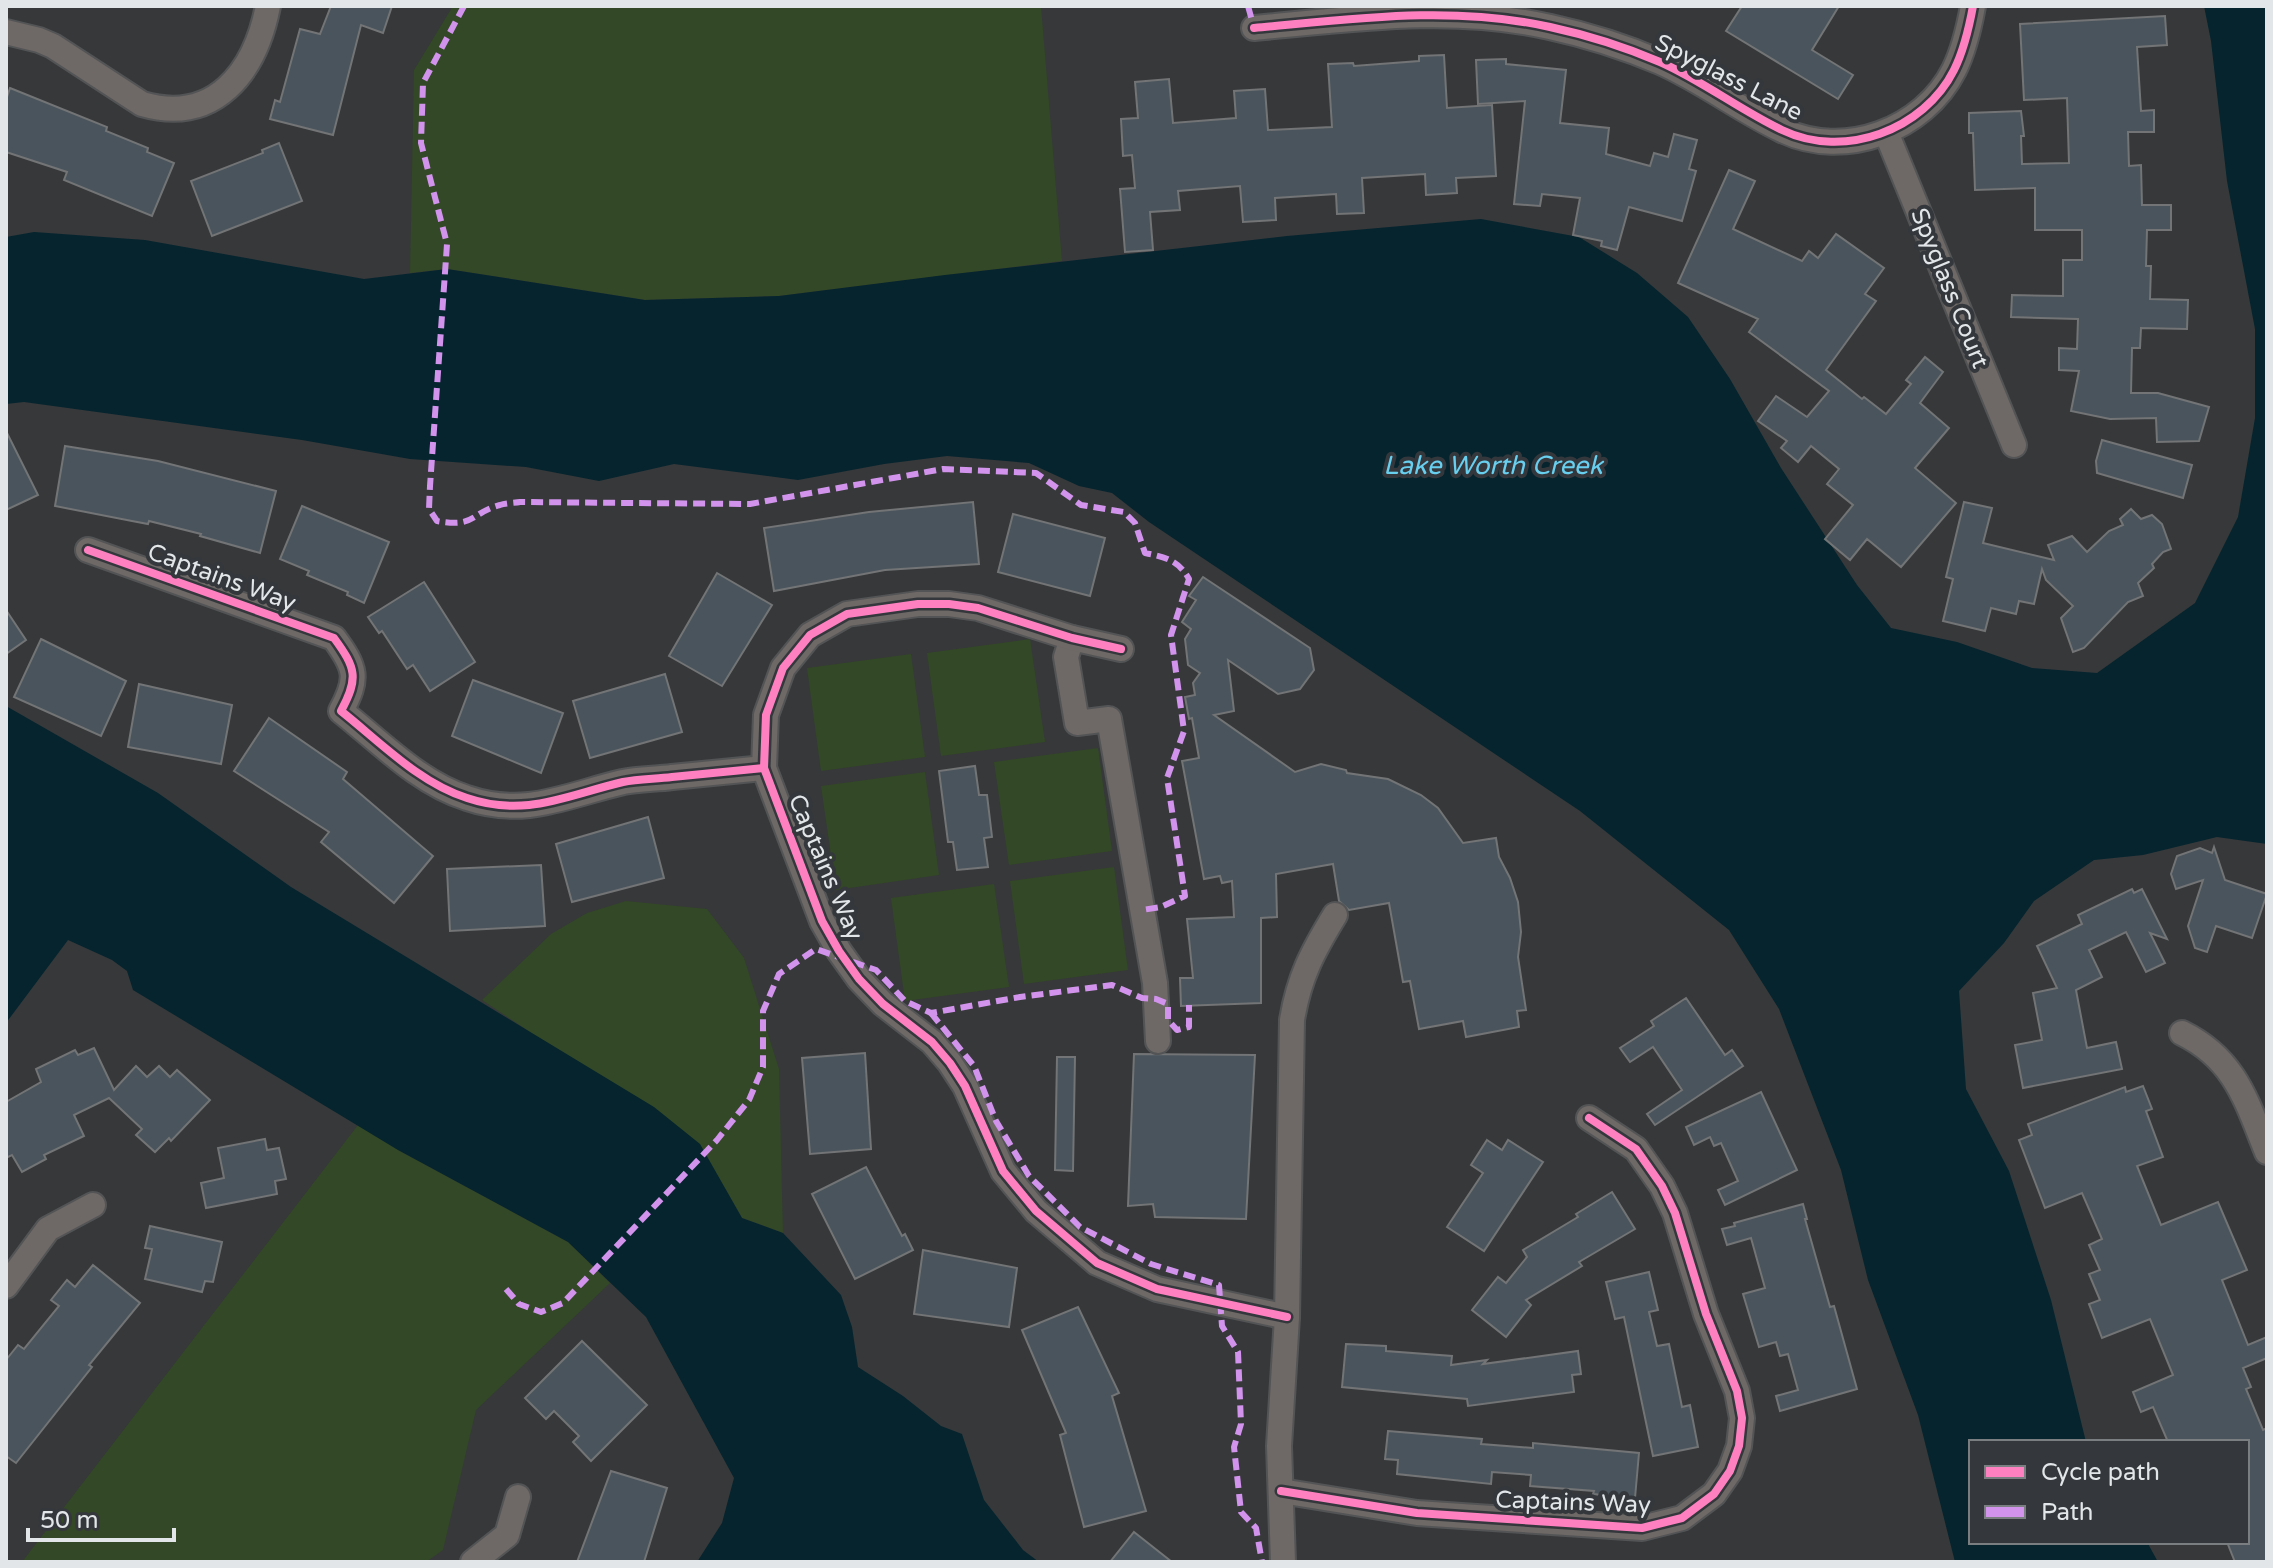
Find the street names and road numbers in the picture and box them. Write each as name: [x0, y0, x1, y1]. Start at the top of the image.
street label: Spyglass Lane: [1650, 28, 1807, 127]
street label: Spyglass Court: [1904, 204, 1995, 372]
street label: Captains Way: [144, 537, 300, 618]
street label: Captains Way: [782, 790, 869, 945]
street label: Captains Way: [1495, 1485, 1651, 1520]

